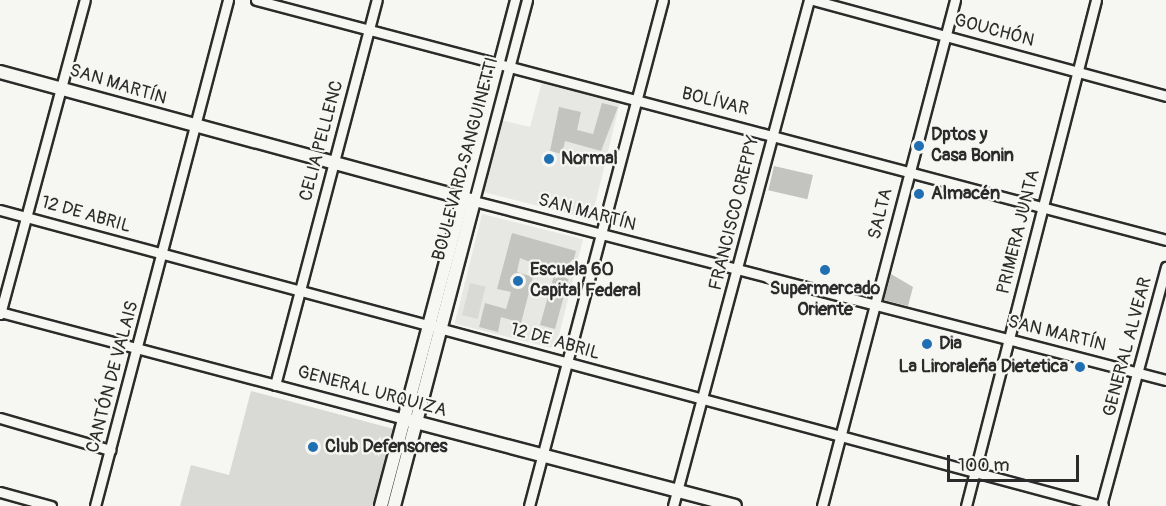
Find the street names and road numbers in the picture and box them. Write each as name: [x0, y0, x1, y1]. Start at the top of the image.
street label: GOUCHÓN: [952, 10, 1036, 52]
street label: BOULEVARD SANGUINETTI: [428, 55, 504, 263]
street label: SAN MARTÍN: [67, 60, 169, 110]
street label: CELIA PELLENC: [296, 78, 348, 204]
street label: BOLÍVAR: [679, 83, 751, 121]
street label: FRANCISCO CREPPY: [705, 133, 765, 293]
street label: PRIMERA JUNTA: [993, 167, 1045, 297]
street label: SALTA: [864, 186, 898, 242]
street label: SAN MARTÍN: [536, 190, 638, 236]
street label: 12 DE ABRIL: [39, 192, 133, 238]
street label: GENERAL ALVEAR: [1099, 275, 1157, 419]
street label: CANTÓN DE VALAIS: [82, 299, 144, 455]
street label: SAN MARTÍN: [1006, 311, 1108, 357]
street label: 12 DE ABRIL: [508, 319, 602, 365]
street label: GENERAL URQUIZA: [295, 362, 449, 422]

